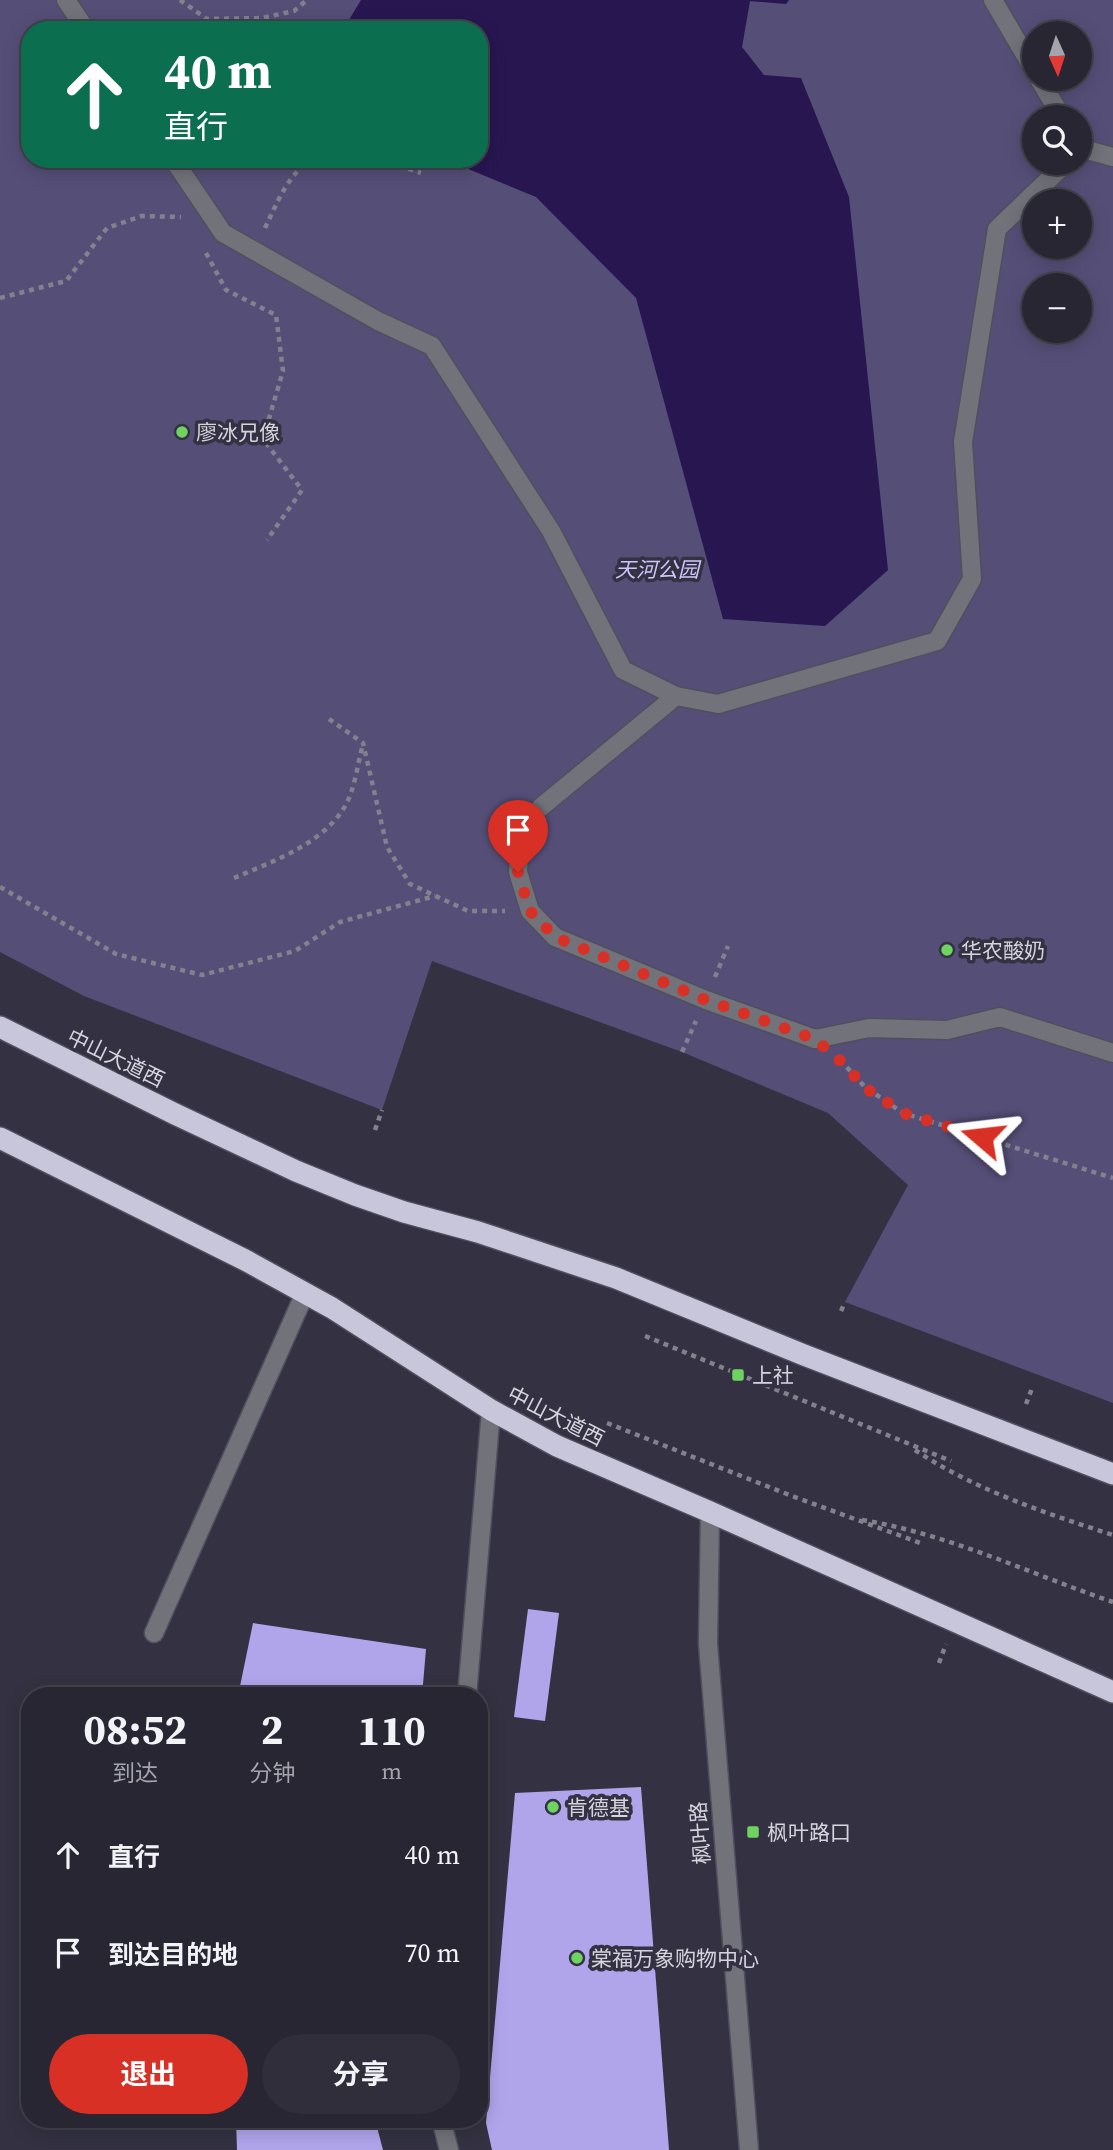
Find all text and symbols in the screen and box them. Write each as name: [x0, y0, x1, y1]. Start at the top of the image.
north arrow: [1022, 21, 1092, 91]
map controls: [1022, 21, 1092, 343]
text: 40 m: [164, 37, 272, 104]
icon: ahead: [49, 49, 140, 140]
text: 直行: [164, 105, 228, 149]
button: search: [1022, 105, 1092, 175]
button: +: [1022, 189, 1092, 259]
button: −: [1022, 273, 1092, 343]
place label: 廖冰兄像: [196, 418, 280, 447]
marker: 廖冰兄像: [174, 424, 190, 440]
park label: 天河公园: [615, 555, 702, 584]
pin: [488, 800, 548, 872]
icon: arrive: [499, 811, 537, 849]
place label: 华农酸奶: [961, 936, 1045, 965]
marker: 华农酸奶: [939, 942, 955, 958]
street label: 中山大道西: [62, 1022, 170, 1094]
position arrow: [945, 1100, 1019, 1174]
place label: 上社: [752, 1361, 794, 1390]
marker: 上社: [730, 1367, 746, 1383]
street label: 中山大道西: [503, 1379, 609, 1453]
text: 08:52: [83, 1700, 187, 1758]
text: 2: [261, 1700, 284, 1758]
text: 110: [357, 1701, 426, 1759]
text: m: [381, 1755, 402, 1787]
text: 到达: [112, 1757, 158, 1789]
text: 分钟: [249, 1757, 295, 1789]
place label: 肯德基: [567, 1793, 630, 1822]
marker: 肯德基: [545, 1799, 561, 1815]
street label: 枫叶路: [683, 1801, 717, 1865]
place label: 枫叶路口: [767, 1818, 851, 1847]
marker: 枫叶路口: [745, 1824, 761, 1840]
icon: ahead: [49, 1836, 87, 1874]
text: 40 m: [405, 1837, 460, 1873]
text: 直行: [108, 1839, 160, 1875]
icon: arrive: [49, 1934, 87, 1972]
text: 70 m: [405, 1935, 460, 1971]
text: 到达目的地: [108, 1937, 238, 1973]
place label: 棠福万象购物中心: [591, 1944, 759, 1973]
marker: 棠福万象购物中心: [569, 1950, 585, 1966]
button: 退出: [49, 2034, 248, 2114]
button: 分享: [262, 2034, 460, 2114]

